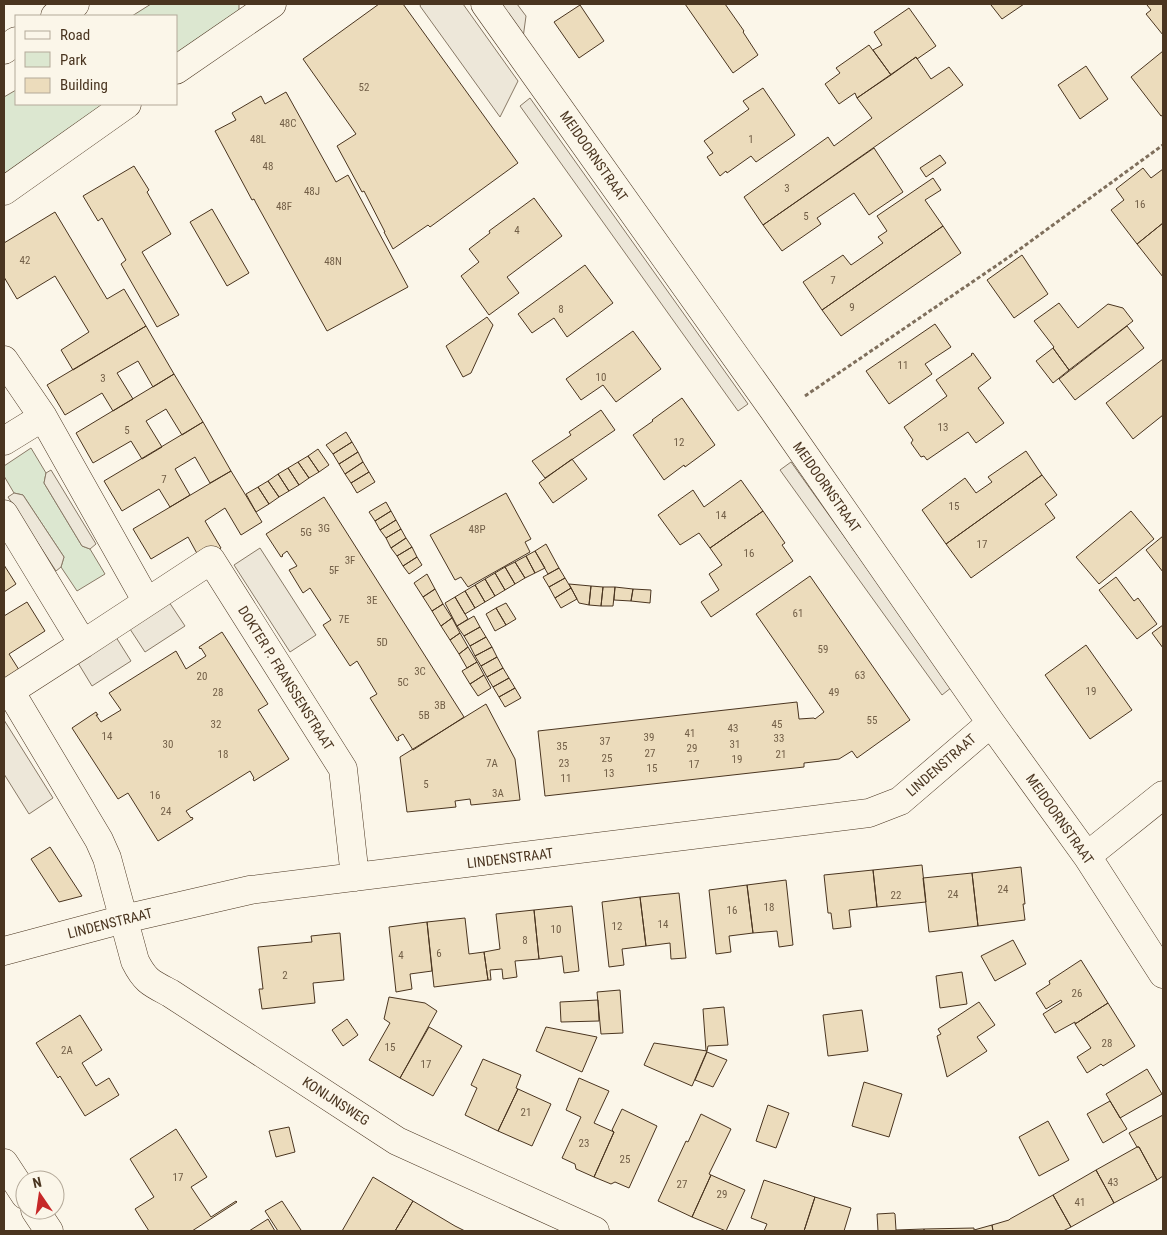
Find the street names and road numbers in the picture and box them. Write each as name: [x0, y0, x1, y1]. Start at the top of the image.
street label: MEIDOORNSTRAAT: [557, 108, 631, 204]
street label: MEIDOORNSTRAAT: [790, 439, 864, 535]
street label: DOKTER P. FRANSSENSTRAAT: [235, 603, 337, 753]
street label: LINDENSTRAAT: [903, 730, 979, 800]
street label: MEIDOORNSTRAAT: [1023, 771, 1097, 867]
street label: LINDENSTRAAT: [466, 845, 554, 871]
street label: LINDENSTRAAT: [66, 905, 154, 941]
street label: KONIJNSWEG: [300, 1073, 372, 1129]

